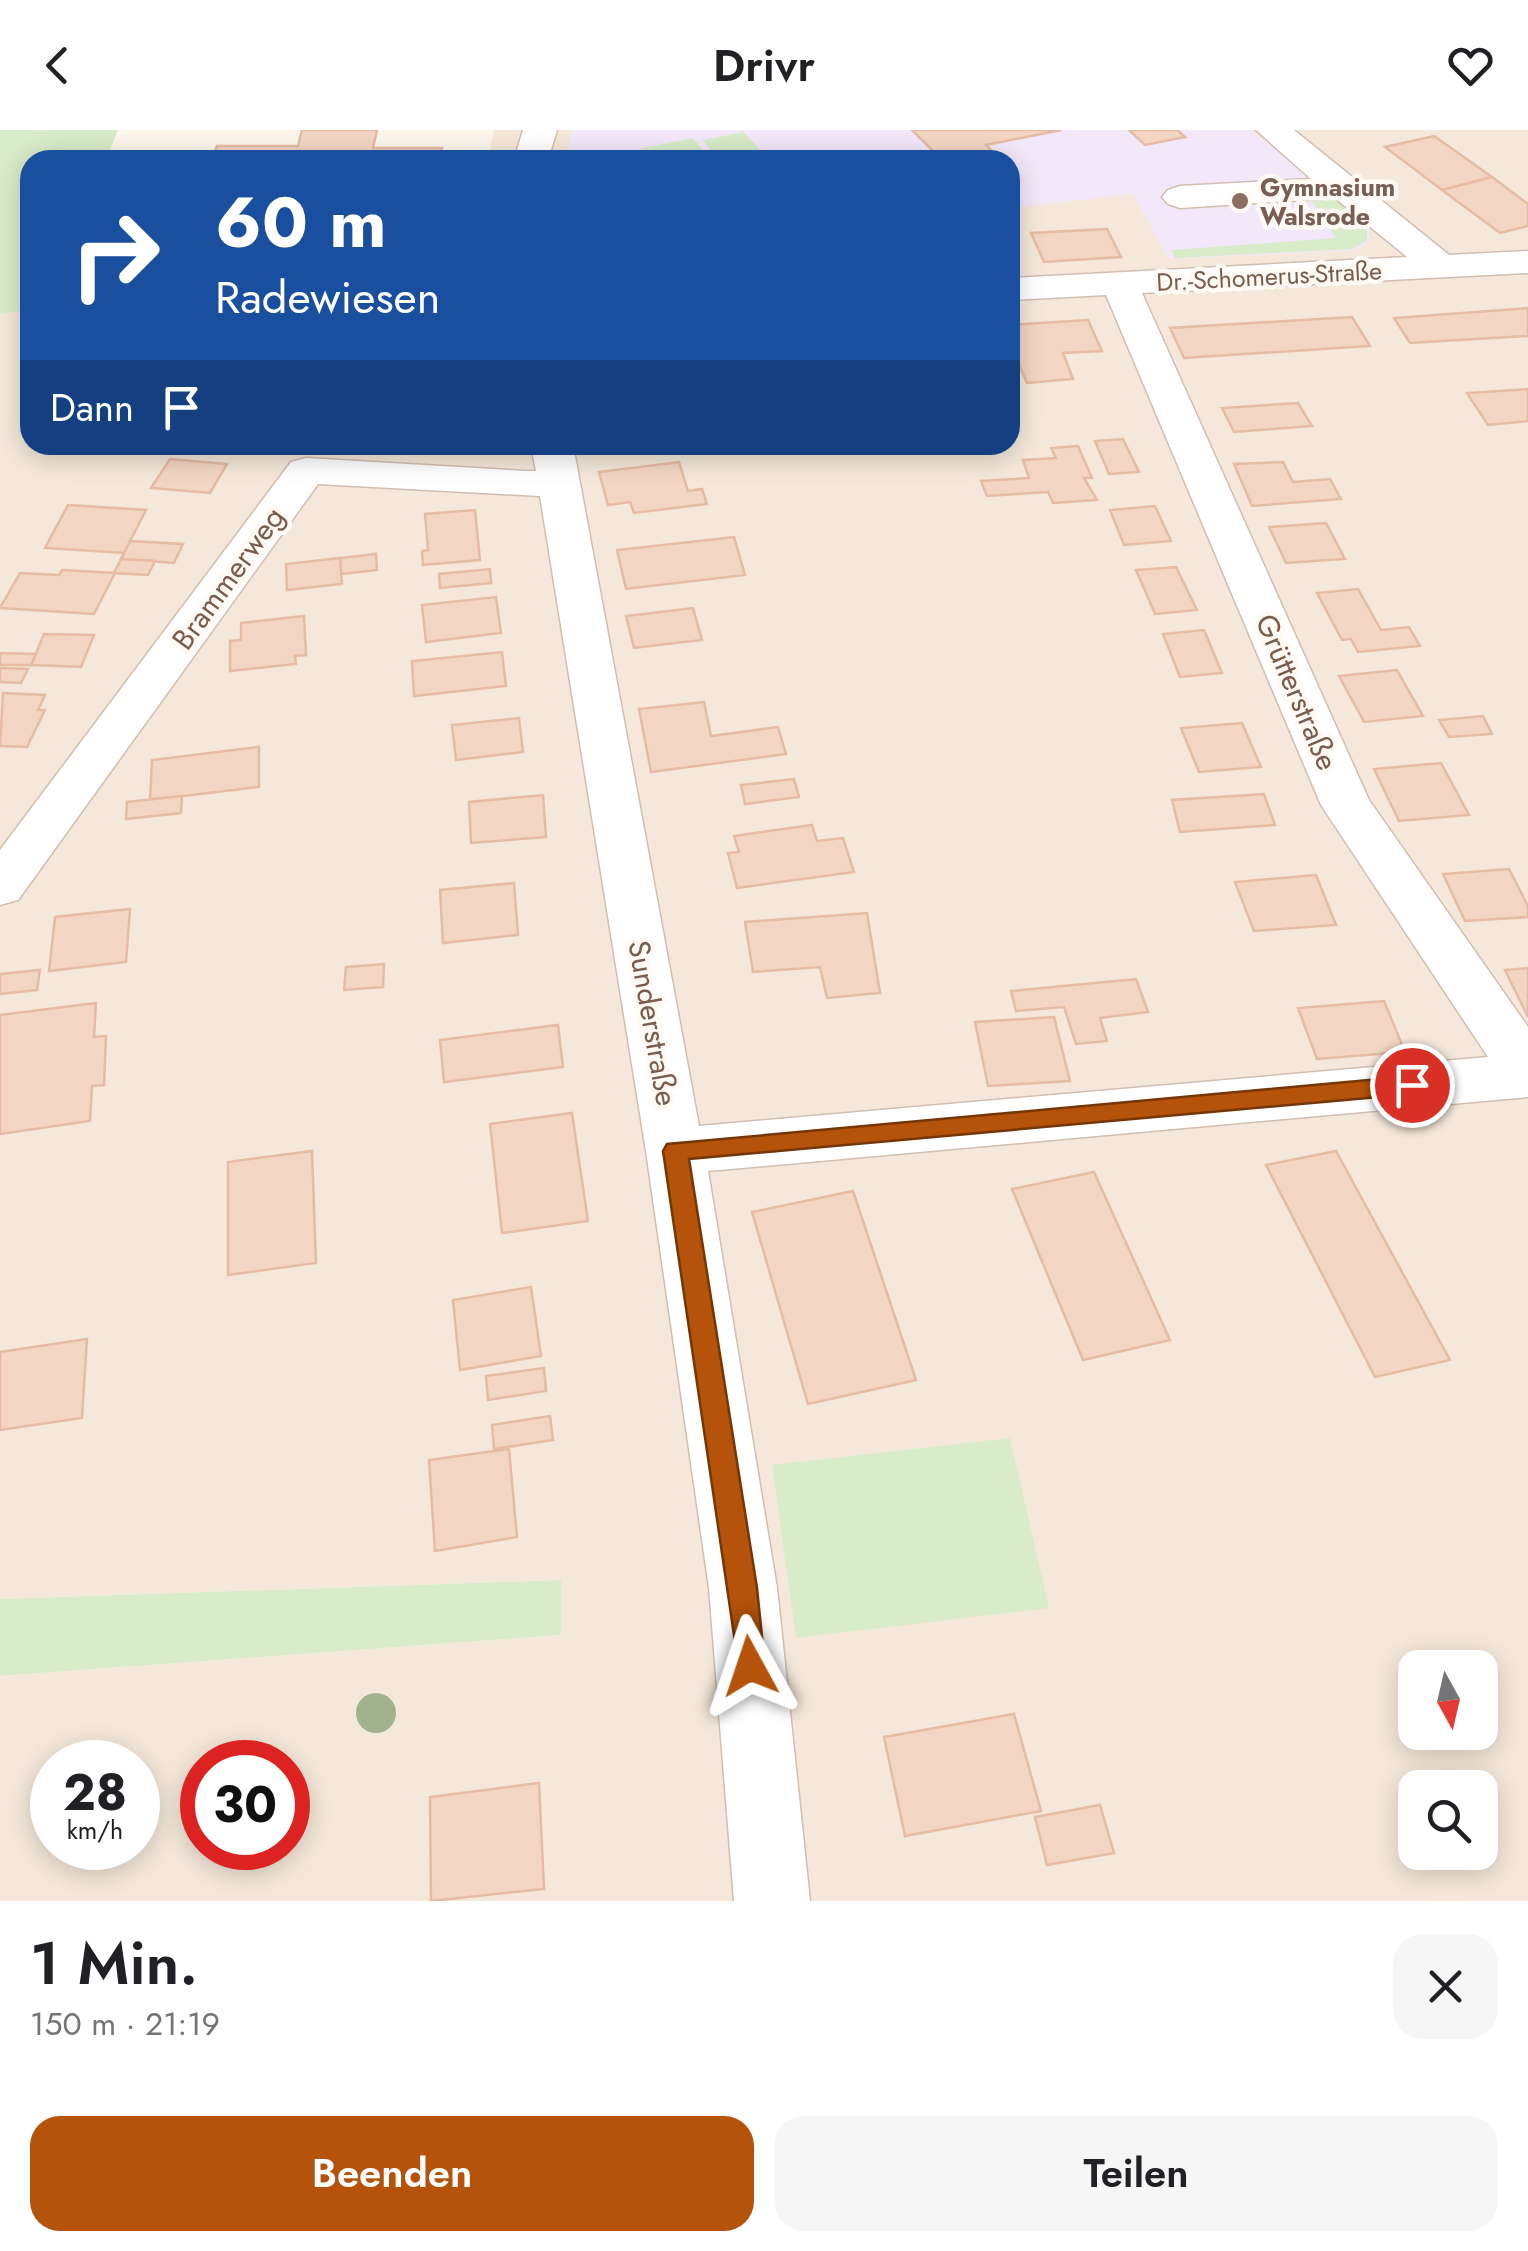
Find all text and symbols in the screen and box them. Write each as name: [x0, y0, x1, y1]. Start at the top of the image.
text: Drivr: [713, 33, 815, 98]
icon: back: [30, 38, 85, 93]
icon: heart: [1443, 38, 1498, 93]
place label: Gymnasium Walsrode: [1260, 169, 1395, 234]
text: 60 m: [215, 172, 387, 273]
icon: right: [50, 190, 180, 320]
marker: Gymnasium Walsrode: [1229, 190, 1251, 212]
street label: Dr.-Schomerus-Straße: [1155, 252, 1383, 300]
text: Radewiesen: [215, 265, 440, 330]
text: Dann: [50, 380, 134, 435]
icon: arrive: [154, 380, 209, 435]
street label: Brammerweg: [161, 498, 295, 658]
street label: Grütterstraße: [1245, 607, 1349, 777]
street label: Sunderstraße: [617, 937, 689, 1109]
pin: [1370, 1043, 1455, 1128]
icon: arrive: [1385, 1058, 1440, 1113]
position arrow: [698, 1614, 802, 1718]
north arrow: [1398, 1650, 1498, 1750]
map controls: [1398, 1650, 1498, 1870]
speed limit sign: 30: [180, 1740, 310, 1870]
text: 28: [63, 1756, 127, 1829]
button: search: [1398, 1770, 1498, 1870]
text: km/h: [67, 1812, 123, 1848]
text: 1 Min.: [30, 1920, 198, 2007]
button: close: [1393, 1934, 1498, 2039]
text: 150 m · 21:19: [30, 2001, 220, 2047]
button: Beenden: [30, 2116, 754, 2231]
button: Teilen: [774, 2116, 1498, 2231]

